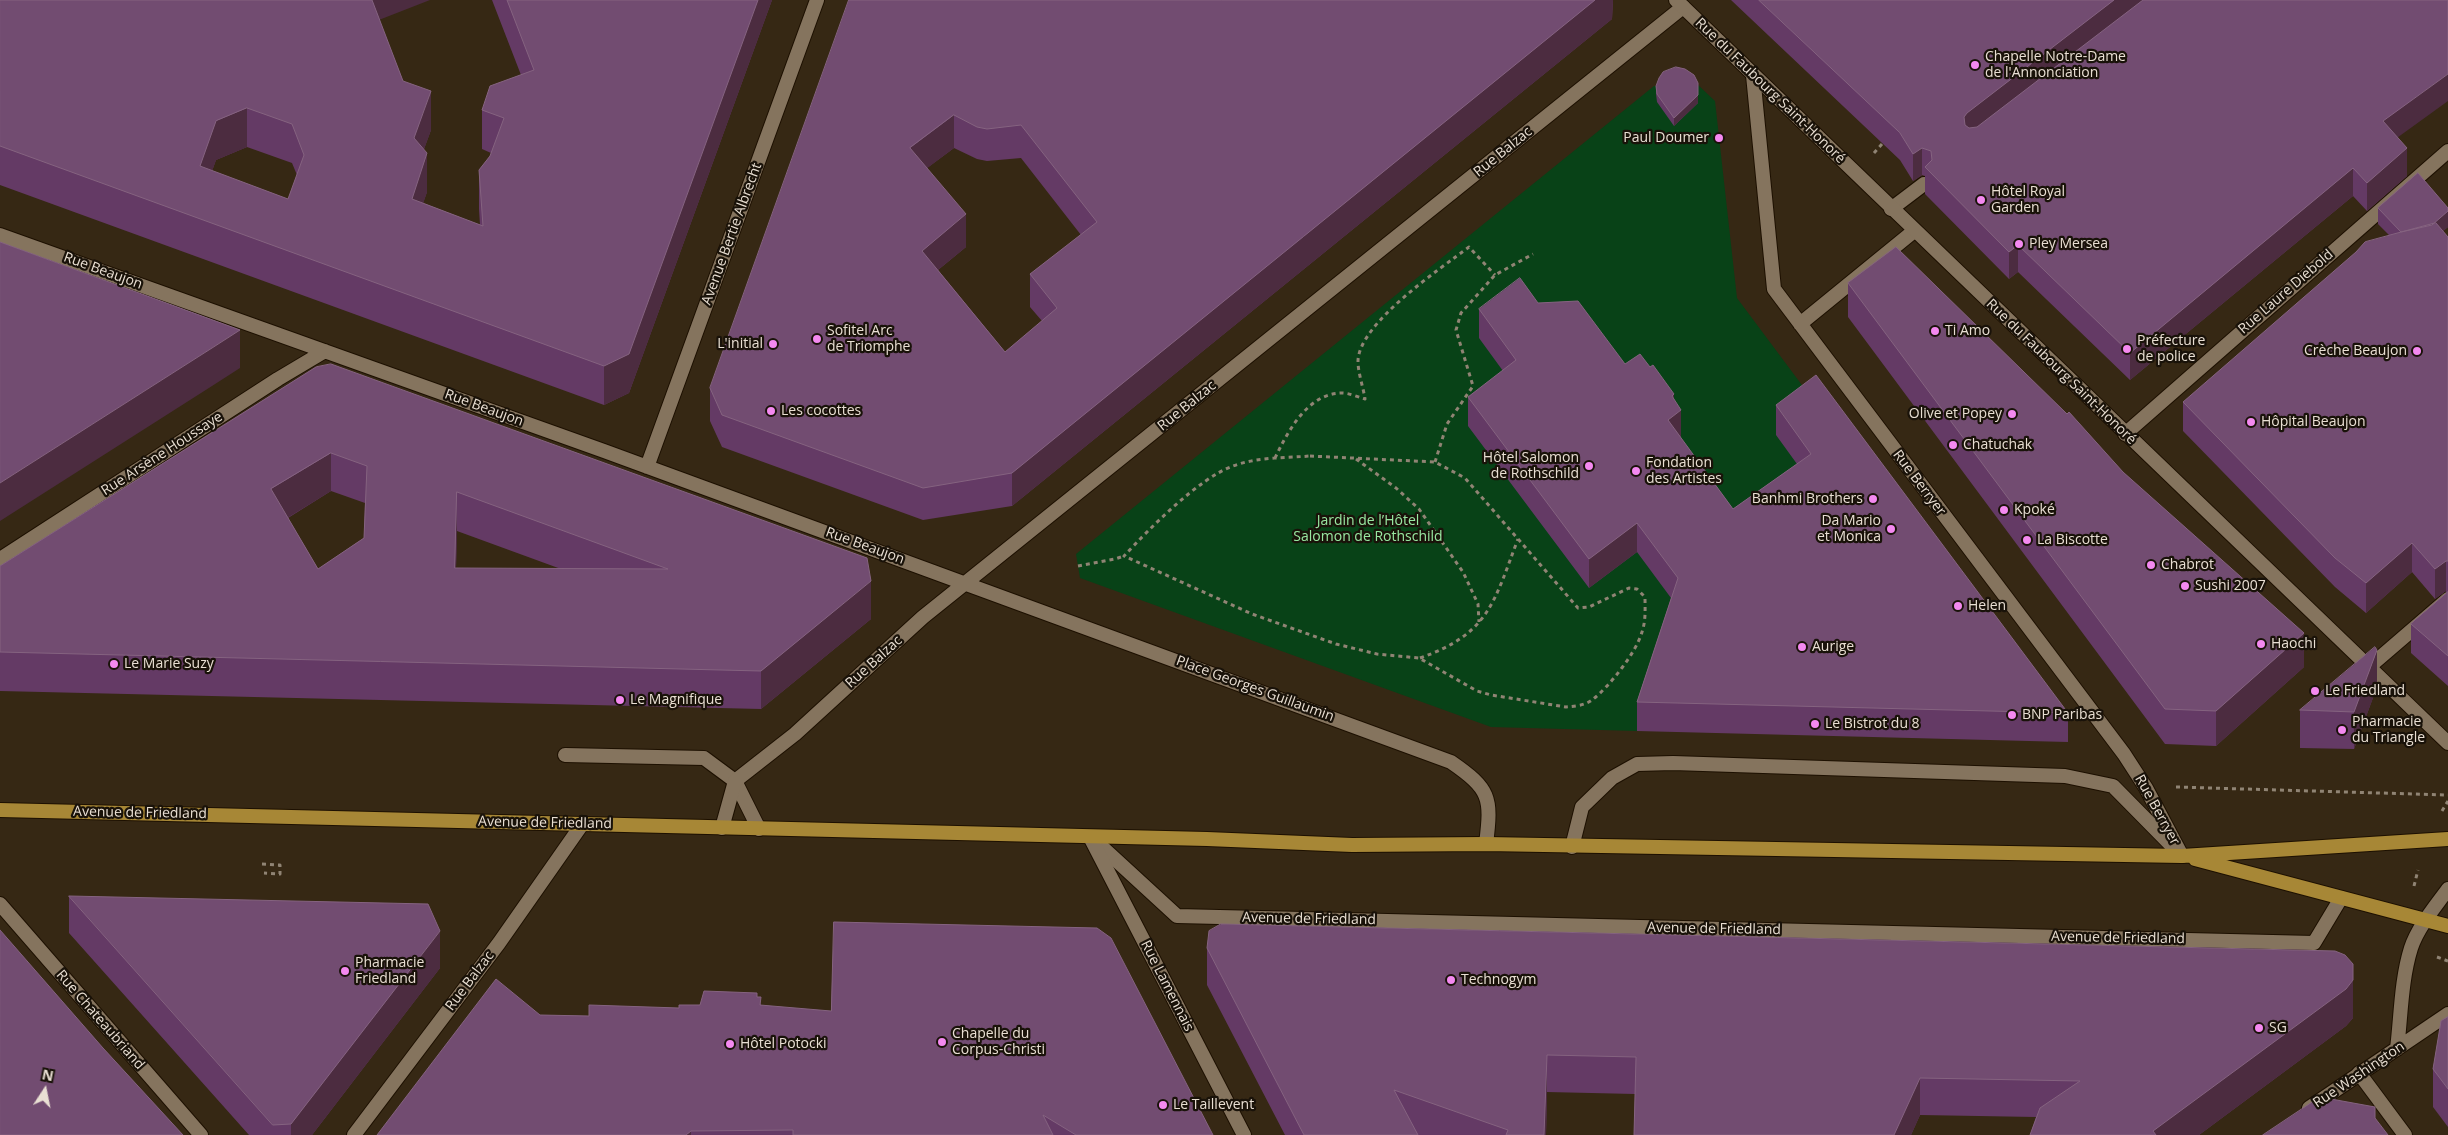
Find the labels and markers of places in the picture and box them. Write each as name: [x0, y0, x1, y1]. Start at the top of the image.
place label: Chapelle Notre-Dame de l'Annonciation: [1985, 49, 2126, 82]
marker: Chapelle Notre-Dame de l'Annonciation: [1969, 59, 1981, 71]
place label: Paul Doumer: [1623, 130, 1709, 146]
marker: Paul Doumer: [1713, 132, 1725, 144]
place label: Hôtel Royal Garden: [1991, 184, 2065, 216]
marker: Hôtel Royal Garden: [1975, 194, 1987, 206]
place label: Pley Mersea: [2029, 236, 2108, 252]
marker: Pley Mersea: [2013, 238, 2025, 250]
place label: Sofitel Arc de Triomphe: [827, 323, 910, 356]
place label: Ti Amo: [1945, 323, 1990, 339]
marker: Ti Amo: [1929, 325, 1941, 337]
marker: Sofitel Arc de Triomphe: [811, 333, 823, 345]
place label: Préfecture de police: [2137, 333, 2205, 366]
place label: L'initial: [717, 336, 763, 352]
marker: L'initial: [767, 338, 779, 350]
marker: Préfecture de police: [2121, 343, 2133, 355]
place label: Crèche Beaujon: [2304, 343, 2407, 359]
marker: Crèche Beaujon: [2411, 345, 2423, 357]
place label: Les cocottes: [781, 403, 861, 419]
marker: Les cocottes: [765, 405, 777, 417]
place label: Olive et Popey: [1909, 406, 2002, 422]
marker: Olive et Popey: [2006, 408, 2018, 420]
place label: Hôpital Beaujon: [2261, 414, 2366, 430]
marker: Hôpital Beaujon: [2245, 416, 2257, 428]
place label: Chatuchak: [1963, 437, 2032, 453]
marker: Chatuchak: [1947, 439, 1959, 451]
place label: Hôtel Salomon de Rothschild: [1483, 450, 1579, 482]
place label: Fondation des Artistes: [1646, 455, 1722, 488]
marker: Hôtel Salomon de Rothschild: [1583, 460, 1595, 472]
marker: Fondation des Artistes: [1630, 465, 1642, 477]
place label: Banhmi Brothers: [1752, 491, 1863, 507]
marker: Banhmi Brothers: [1867, 493, 1879, 505]
place label: Kpoké: [2014, 502, 2055, 518]
marker: Kpoké: [1998, 504, 2010, 516]
place label: Da Mario et Monica: [1817, 513, 1881, 546]
marker: Da Mario et Monica: [1885, 523, 1897, 535]
place label: La Biscotte: [2037, 532, 2108, 548]
marker: La Biscotte: [2021, 534, 2033, 546]
place label: Chabrot: [2161, 557, 2214, 573]
marker: Chabrot: [2145, 559, 2157, 571]
place label: Sushi 2007: [2195, 578, 2266, 594]
marker: Sushi 2007: [2179, 580, 2191, 592]
place label: Helen: [1968, 598, 2006, 614]
marker: Helen: [1952, 600, 1964, 612]
place label: Haochi: [2271, 636, 2316, 652]
marker: Haochi: [2255, 638, 2267, 650]
place label: Aurige: [1812, 639, 1854, 655]
marker: Aurige: [1796, 641, 1808, 653]
place label: Le Marie Suzy: [124, 656, 214, 672]
marker: Le Marie Suzy: [108, 658, 120, 670]
place label: Le Friedland: [2325, 683, 2405, 699]
marker: Le Friedland: [2309, 685, 2321, 697]
place label: Le Magnifique: [630, 692, 722, 708]
marker: Le Magnifique: [614, 694, 626, 706]
place label: BNP Paribas: [2022, 707, 2102, 723]
marker: BNP Paribas: [2006, 709, 2018, 721]
place label: Pharmacie du Triangle: [2352, 714, 2425, 746]
place label: Le Bistrot du 8: [1825, 716, 1920, 732]
marker: Le Bistrot du 8: [1809, 718, 1821, 730]
marker: Pharmacie du Triangle: [2336, 724, 2348, 736]
place label: Pharmacie Friedland: [355, 955, 424, 988]
marker: Pharmacie Friedland: [339, 965, 351, 977]
place label: Technogym: [1461, 972, 1536, 988]
marker: Technogym: [1445, 974, 1457, 986]
place label: SG: [2269, 1020, 2287, 1036]
marker: SG: [2253, 1022, 2265, 1034]
place label: Chapelle du Corpus-Christi: [952, 1026, 1045, 1058]
place label: Hôtel Potocki: [740, 1036, 827, 1052]
marker: Chapelle du Corpus-Christi: [936, 1036, 948, 1048]
marker: Hôtel Potocki: [724, 1038, 736, 1050]
place label: Le Taillevent: [1173, 1097, 1254, 1113]
marker: Le Taillevent: [1157, 1099, 1169, 1111]

